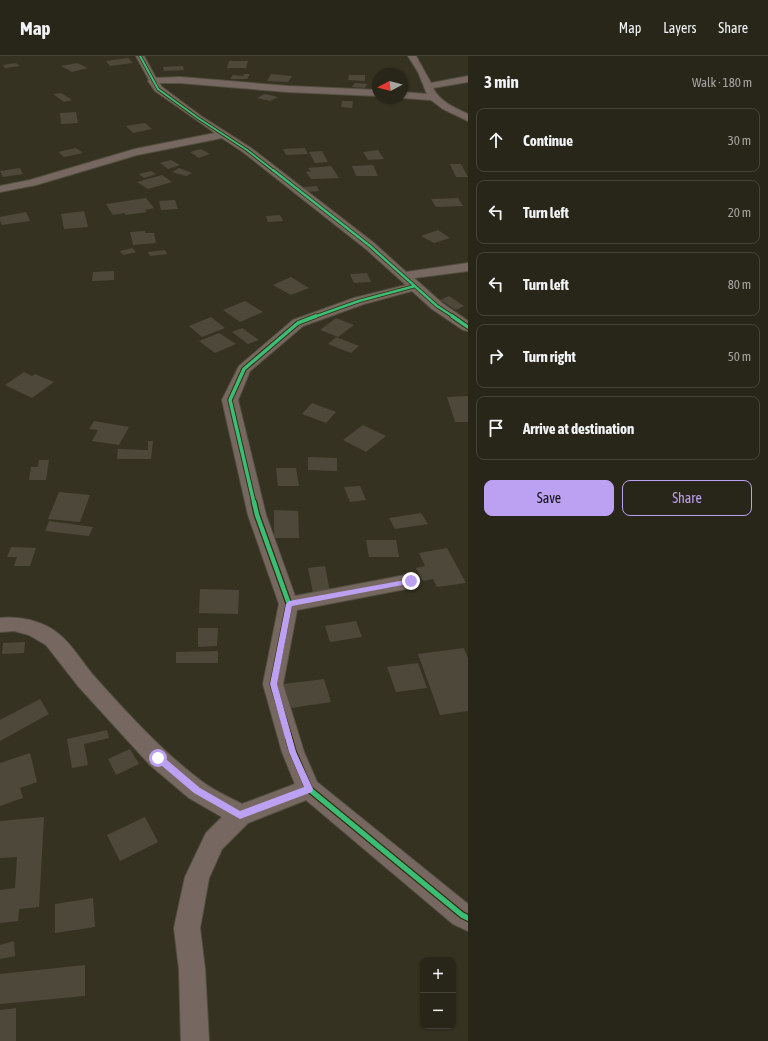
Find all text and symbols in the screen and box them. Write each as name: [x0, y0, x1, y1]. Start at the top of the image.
text: Map: [20, 17, 51, 39]
text: Map: [619, 20, 641, 36]
text: Layers: [663, 20, 696, 36]
text: Share: [718, 20, 748, 36]
north arrow: [372, 68, 408, 104]
text: 3 min: [484, 72, 519, 92]
text: Walk · 180 m: [692, 75, 752, 90]
icon: ahead: [485, 129, 507, 151]
text: Continue: [523, 132, 573, 149]
text: 30 m: [728, 133, 751, 148]
icon: left: [485, 201, 507, 223]
text: Turn left: [523, 204, 569, 221]
text: 20 m: [728, 205, 751, 220]
icon: left: [485, 273, 507, 295]
text: Turn left: [523, 276, 569, 293]
text: 80 m: [728, 277, 751, 292]
icon: right: [485, 345, 507, 367]
text: Turn right: [523, 348, 576, 365]
text: 50 m: [728, 349, 751, 364]
icon: arrive: [485, 417, 507, 439]
text: Arrive at destination: [523, 420, 634, 437]
button: Save: [484, 480, 614, 516]
button: Share: [622, 480, 752, 516]
route end: [402, 572, 420, 590]
route start: [149, 749, 167, 767]
map controls: [420, 957, 456, 1029]
button: +: [420, 957, 456, 993]
button: −: [420, 993, 456, 1029]

